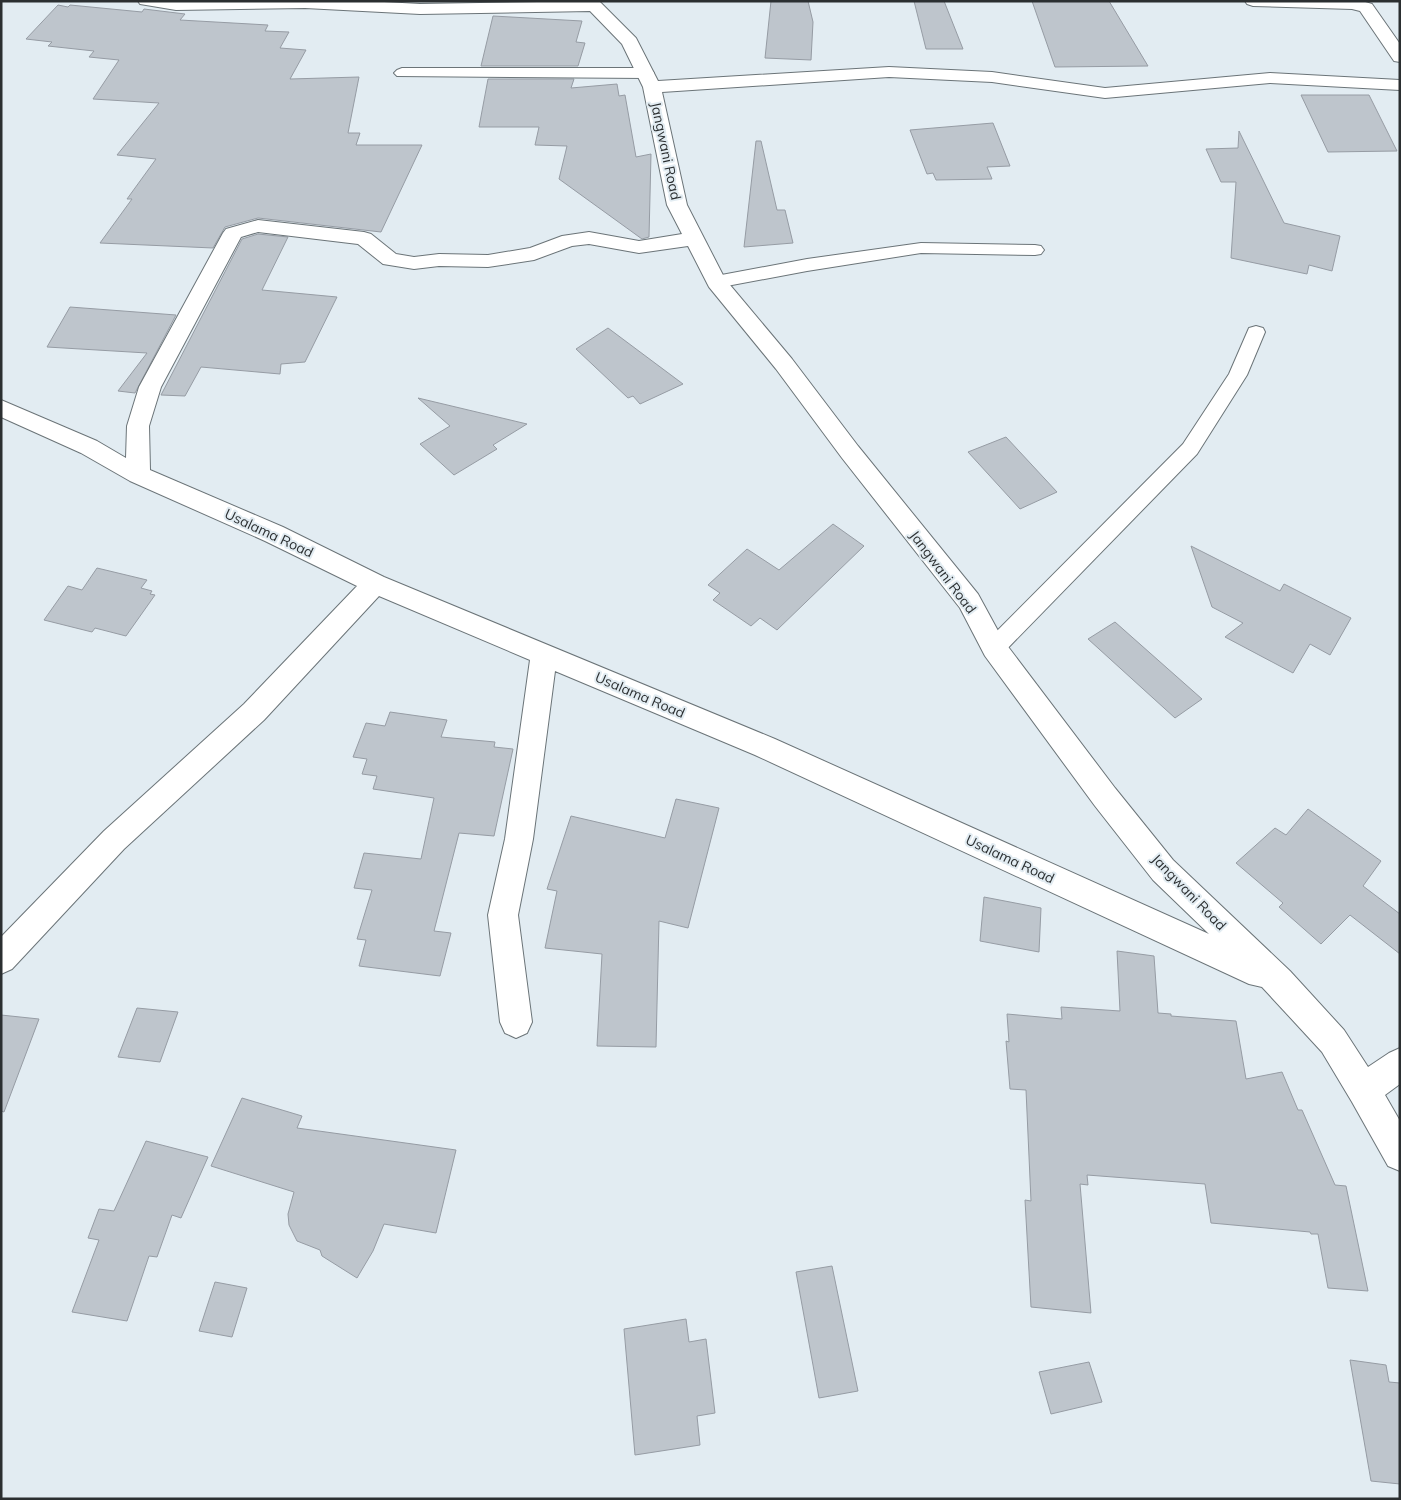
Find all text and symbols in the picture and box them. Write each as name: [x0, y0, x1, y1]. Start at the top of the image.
street label: Jangwani Road: [647, 100, 685, 202]
street label: Usalama Road: [222, 505, 316, 561]
street label: Jangwani Road: [906, 527, 980, 617]
street label: Usalama Road: [592, 668, 688, 722]
street label: Usalama Road: [963, 831, 1057, 887]
street label: Jangwani Road: [1148, 850, 1230, 934]

